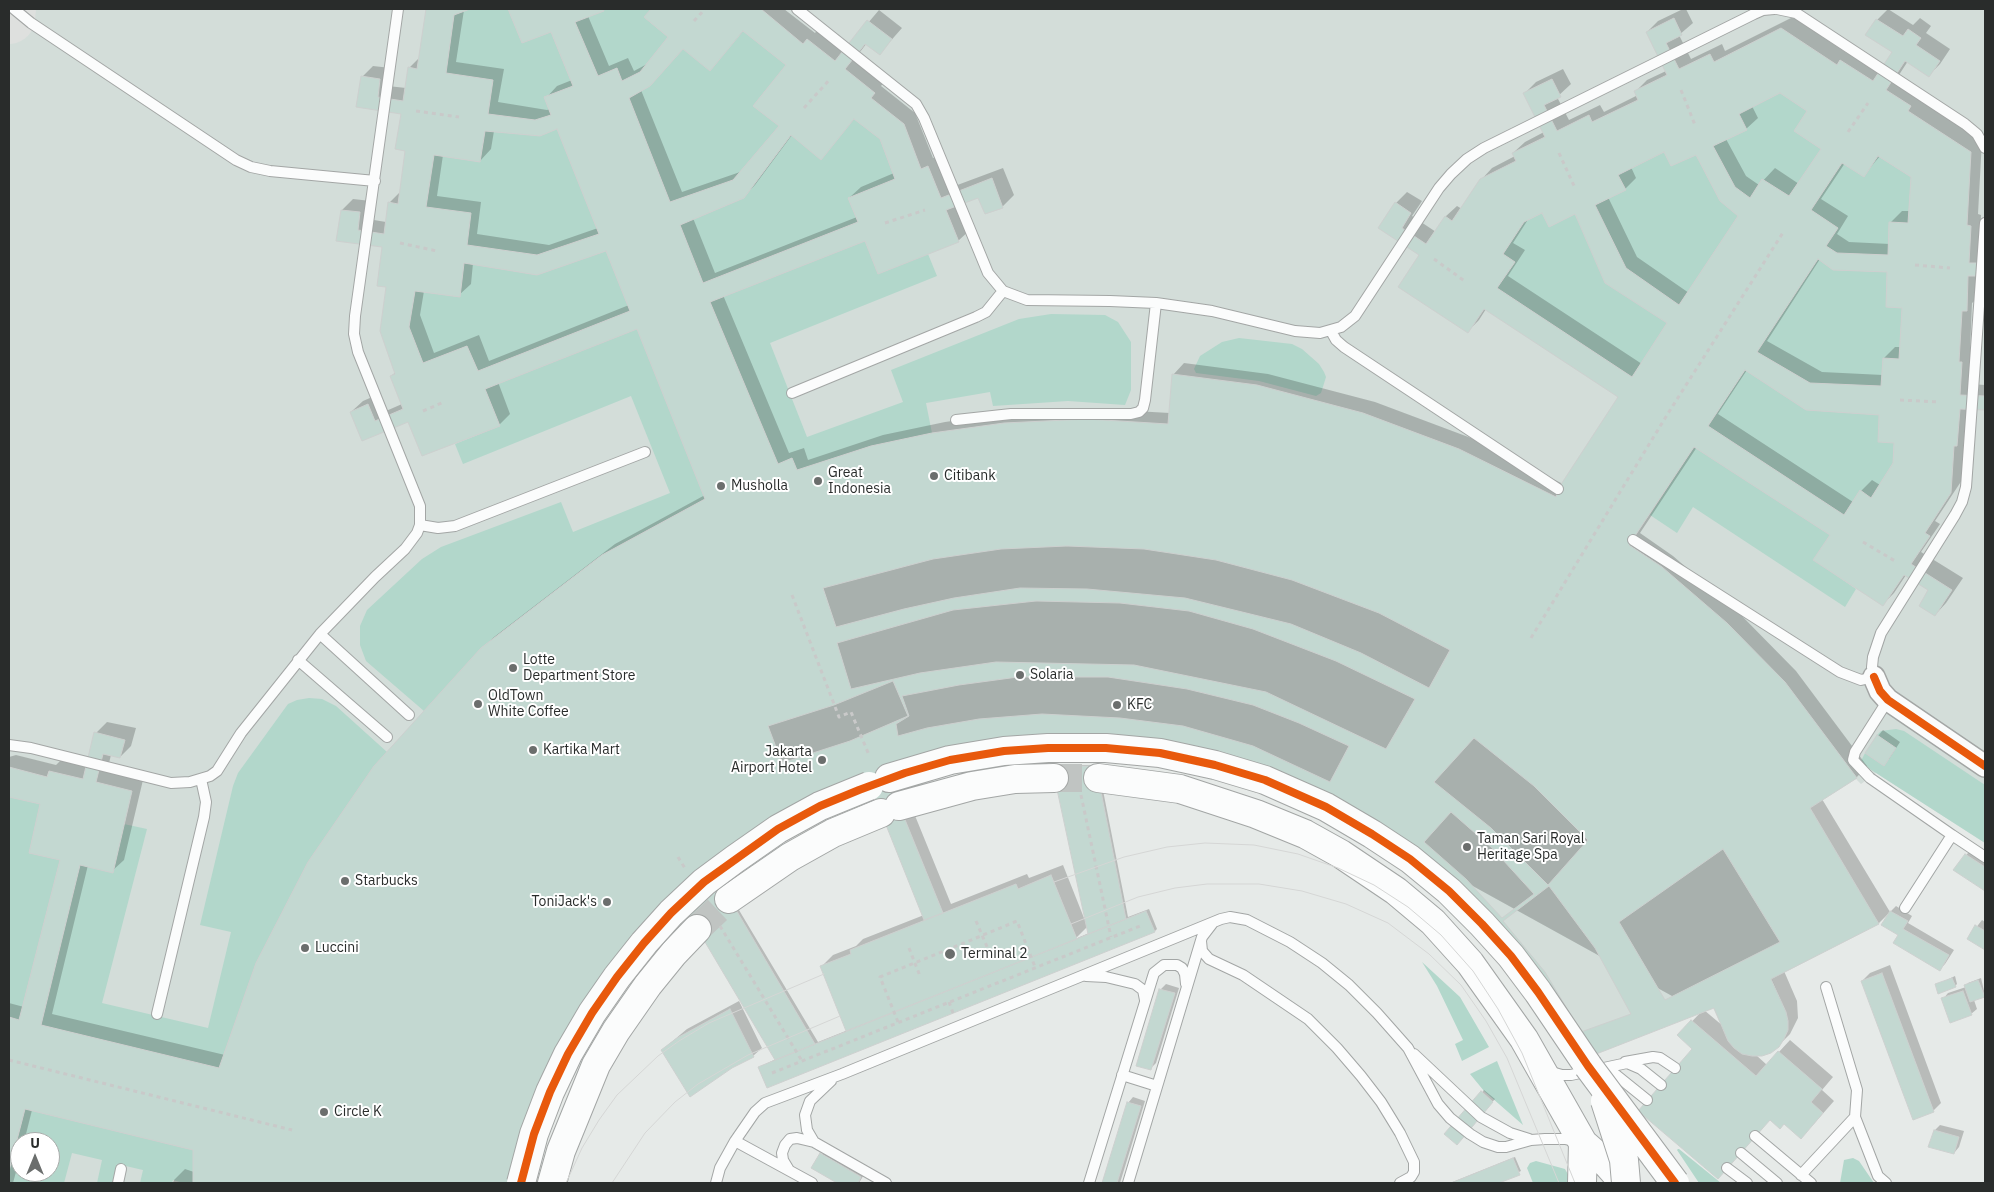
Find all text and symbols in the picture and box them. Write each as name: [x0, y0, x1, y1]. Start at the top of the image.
place label: Great Indonesia: [828, 465, 891, 498]
place label: Citibank: [944, 468, 996, 484]
marker: Citibank: [928, 470, 940, 482]
marker: Great Indonesia: [812, 475, 824, 487]
place label: Musholla: [731, 478, 788, 494]
marker: Musholla: [715, 480, 727, 492]
place label: Lotte Department Store: [523, 652, 635, 684]
marker: Lotte Department Store: [507, 662, 519, 674]
place label: Solaria: [1030, 667, 1073, 683]
marker: Solaria: [1014, 669, 1026, 681]
place label: OldTown White Coffee: [488, 688, 569, 720]
place label: KFC: [1127, 697, 1152, 713]
marker: OldTown White Coffee: [472, 698, 484, 710]
marker: KFC: [1111, 699, 1123, 711]
place label: Kartika Mart: [543, 742, 620, 758]
marker: Kartika Mart: [527, 744, 539, 756]
place label: Jakarta Airport Hotel: [731, 744, 812, 776]
marker: Jakarta Airport Hotel: [816, 754, 828, 766]
place label: Taman Sari Royal Heritage Spa: [1477, 831, 1585, 864]
marker: Taman Sari Royal Heritage Spa: [1461, 841, 1473, 853]
place label: Starbucks: [355, 873, 418, 889]
marker: Starbucks: [339, 875, 351, 887]
place label: ToniJack's: [531, 894, 597, 910]
marker: ToniJack's: [601, 896, 613, 908]
place label: Luccini: [315, 940, 359, 956]
marker: Luccini: [299, 942, 311, 954]
place label: Terminal 2: [961, 946, 1028, 962]
marker: Terminal 2: [943, 947, 957, 961]
place label: Circle K: [334, 1104, 382, 1120]
marker: Circle K: [318, 1106, 330, 1118]
north arrow: [10, 1132, 60, 1182]
text: U: [30, 1134, 40, 1152]

